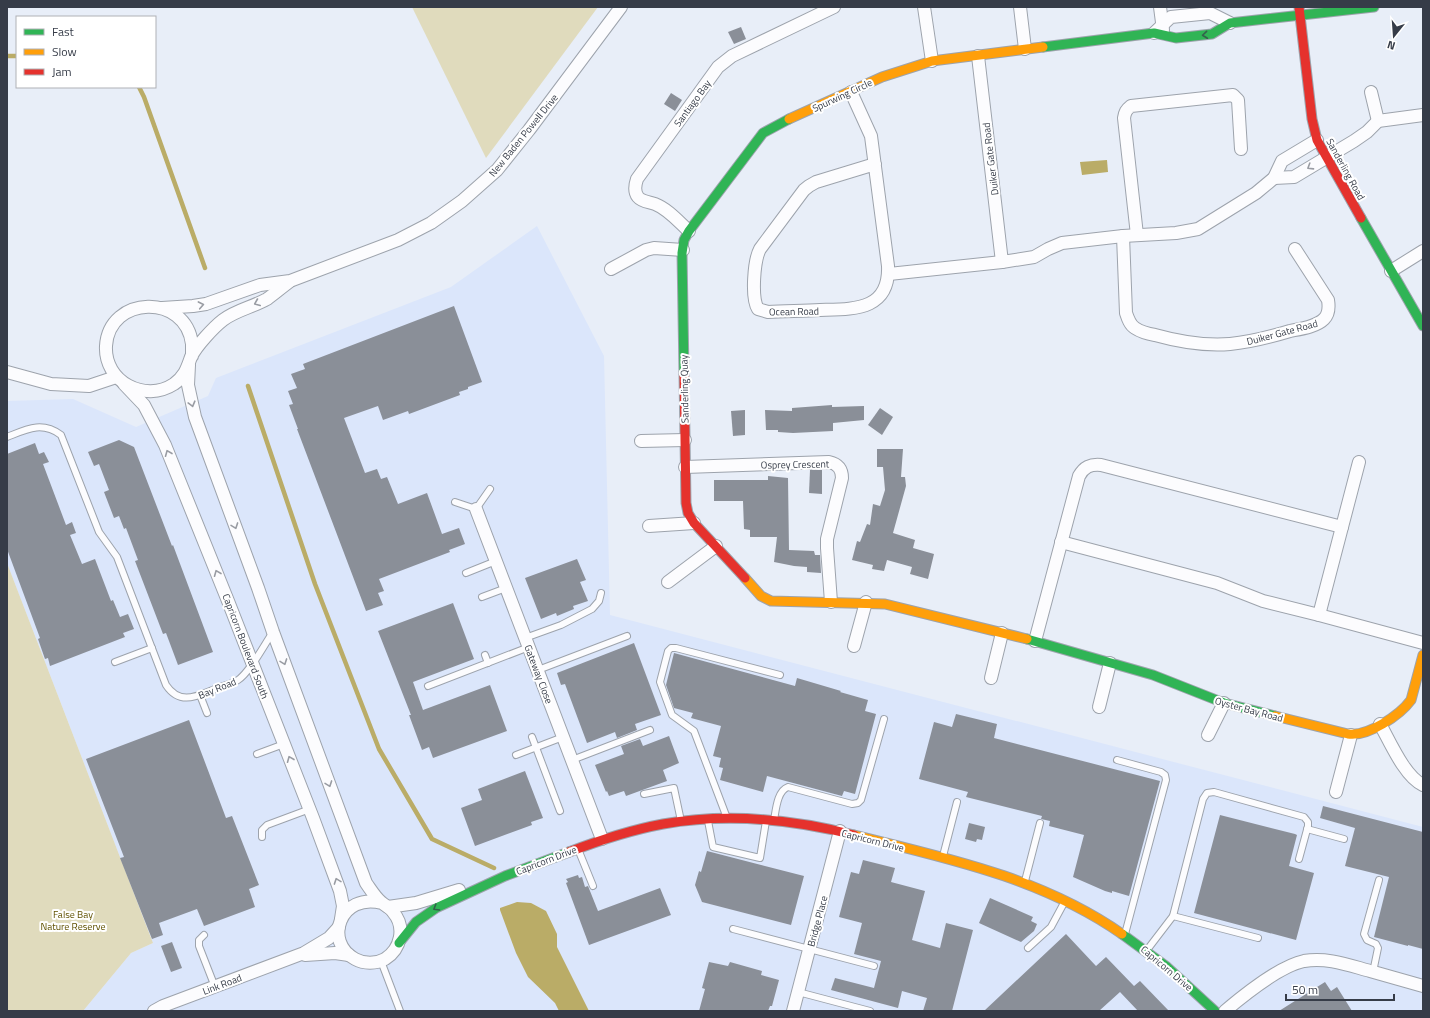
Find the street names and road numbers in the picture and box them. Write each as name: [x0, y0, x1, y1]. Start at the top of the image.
street label: Spurwing Circle: [810, 75, 875, 116]
street label: Santiago Bay: [670, 76, 715, 130]
street label: New Baden Powell Drive: [485, 91, 562, 180]
street label: Duiker Gate Road: [979, 122, 1002, 196]
street label: Sanderling Road: [1322, 136, 1369, 203]
street label: Ocean Road: [769, 304, 819, 319]
street label: Duiker Gate Road: [1245, 316, 1319, 349]
street label: Sanderling Quay: [676, 354, 693, 423]
street label: Osprey Crescent: [761, 456, 830, 473]
street label: Capricorn Boulevard South: [219, 591, 273, 701]
street label: Gateway Close: [520, 643, 557, 706]
street label: Bay Road: [196, 674, 238, 703]
street label: Oyster Bay Road: [1213, 693, 1285, 726]
street label: Capricorn Drive: [840, 825, 906, 855]
street label: Capricorn Drive: [514, 842, 579, 879]
street label: Bridge Place: [803, 894, 831, 948]
street label: Capricorn Drive: [1137, 942, 1196, 995]
street label: Link Road: [200, 970, 244, 999]

